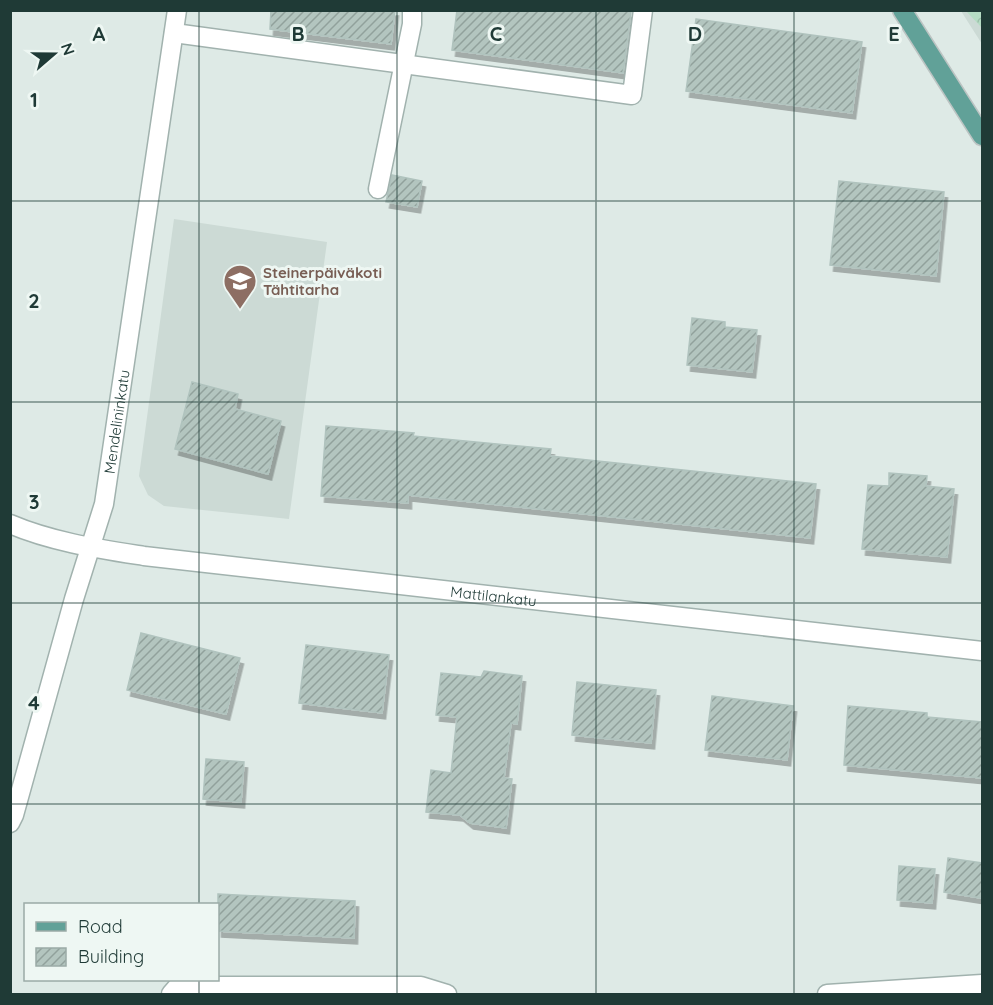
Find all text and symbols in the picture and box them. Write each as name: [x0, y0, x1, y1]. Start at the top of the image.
text: A: [93, 21, 106, 46]
text: B: [291, 21, 305, 46]
text: C: [490, 21, 503, 46]
text: D: [688, 21, 702, 46]
text: E: [888, 21, 900, 46]
north arrow: [24, 24, 84, 84]
text: N: [57, 40, 80, 58]
text: 1: [30, 87, 38, 112]
school or university icon: Steinerpäiväkoti Tähtitarha: [222, 263, 258, 310]
place label: Steinerpäiväkoti Tähtitarha: [263, 263, 382, 299]
text: 2: [28, 288, 40, 313]
street label: Mendelininkatu: [99, 368, 133, 475]
text: 3: [29, 489, 39, 514]
street label: Mattilankatu: [449, 581, 538, 610]
text: 4: [28, 690, 40, 715]
legend: [24, 903, 219, 981]
text: Road: [78, 915, 123, 938]
text: Building: [78, 945, 144, 968]

